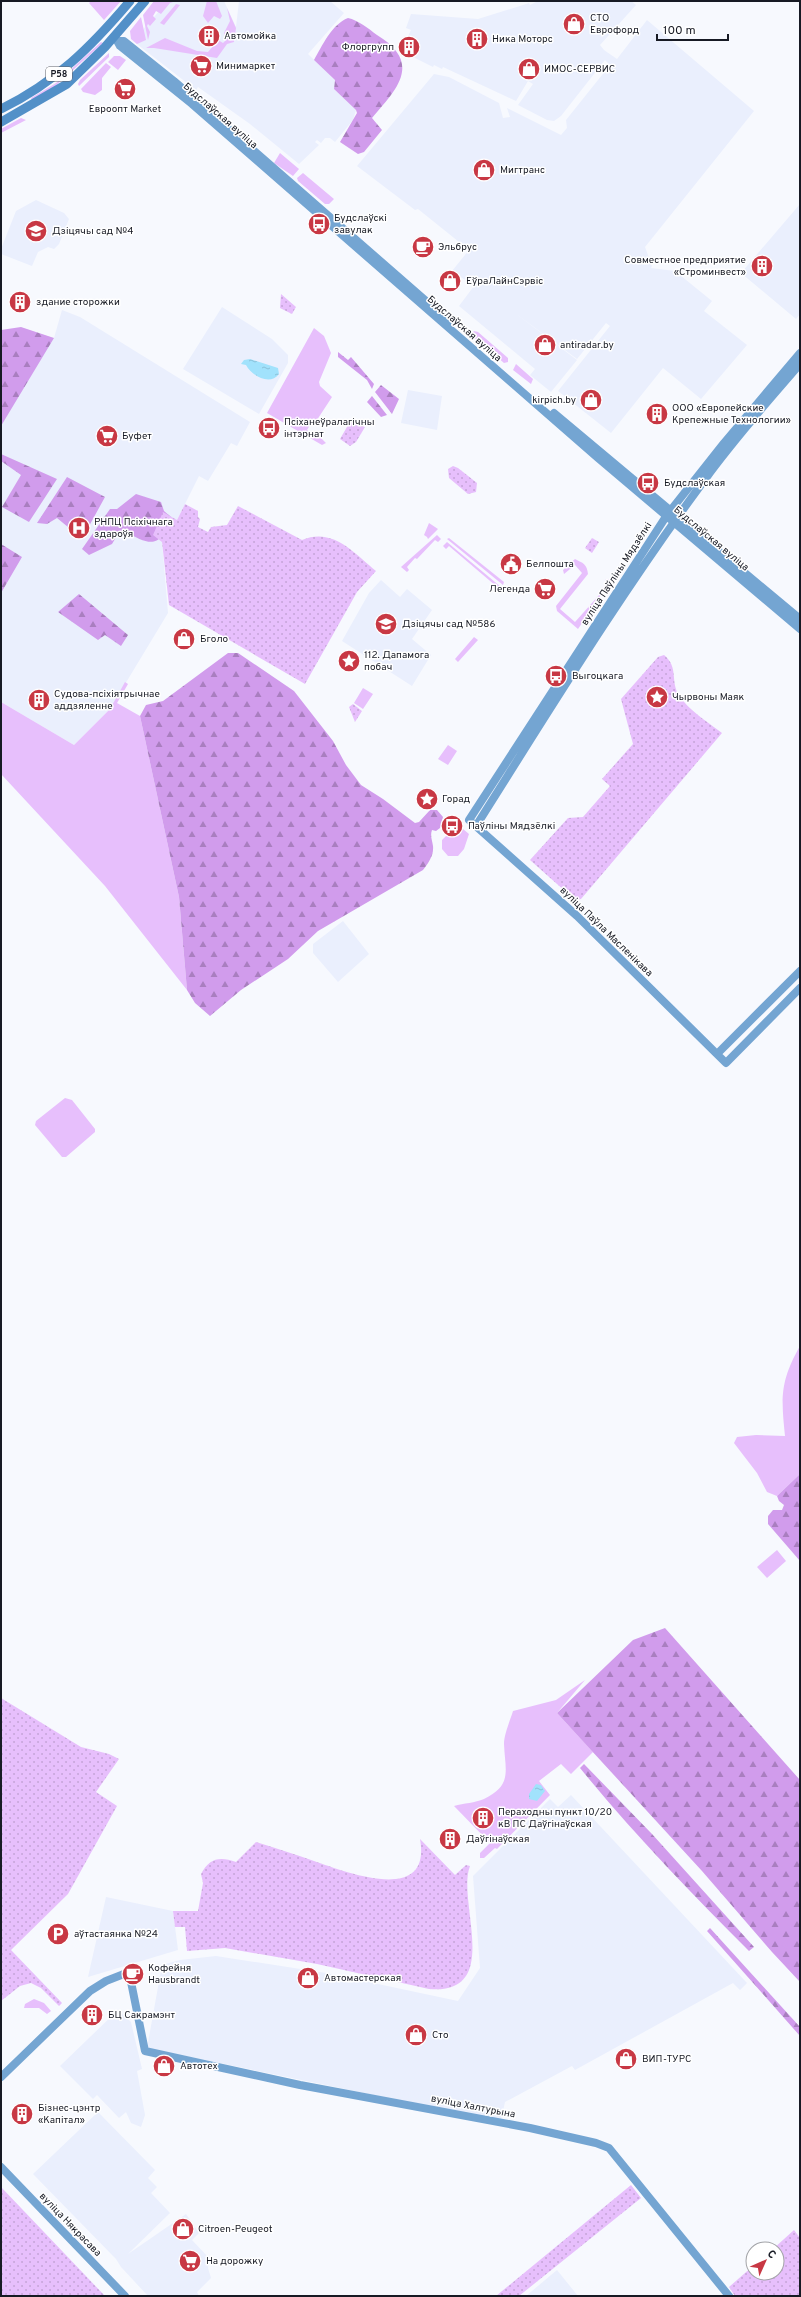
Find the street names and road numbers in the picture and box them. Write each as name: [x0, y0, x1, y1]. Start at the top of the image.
road number: Р58: [46, 67, 72, 81]
street label: Будслаўская вуліца: [180, 80, 260, 152]
street label: Будслаўская вуліца: [424, 293, 504, 365]
street label: Будслаўская вуліца: [671, 504, 751, 574]
street label: вуліца Паўліны Мядзёлкі: [579, 520, 655, 628]
street label: вуліца Паўла Масленікава: [557, 884, 655, 980]
street label: вуліца Халтурына: [430, 2092, 516, 2122]
street label: вуліца Някрасава: [36, 2190, 104, 2260]

